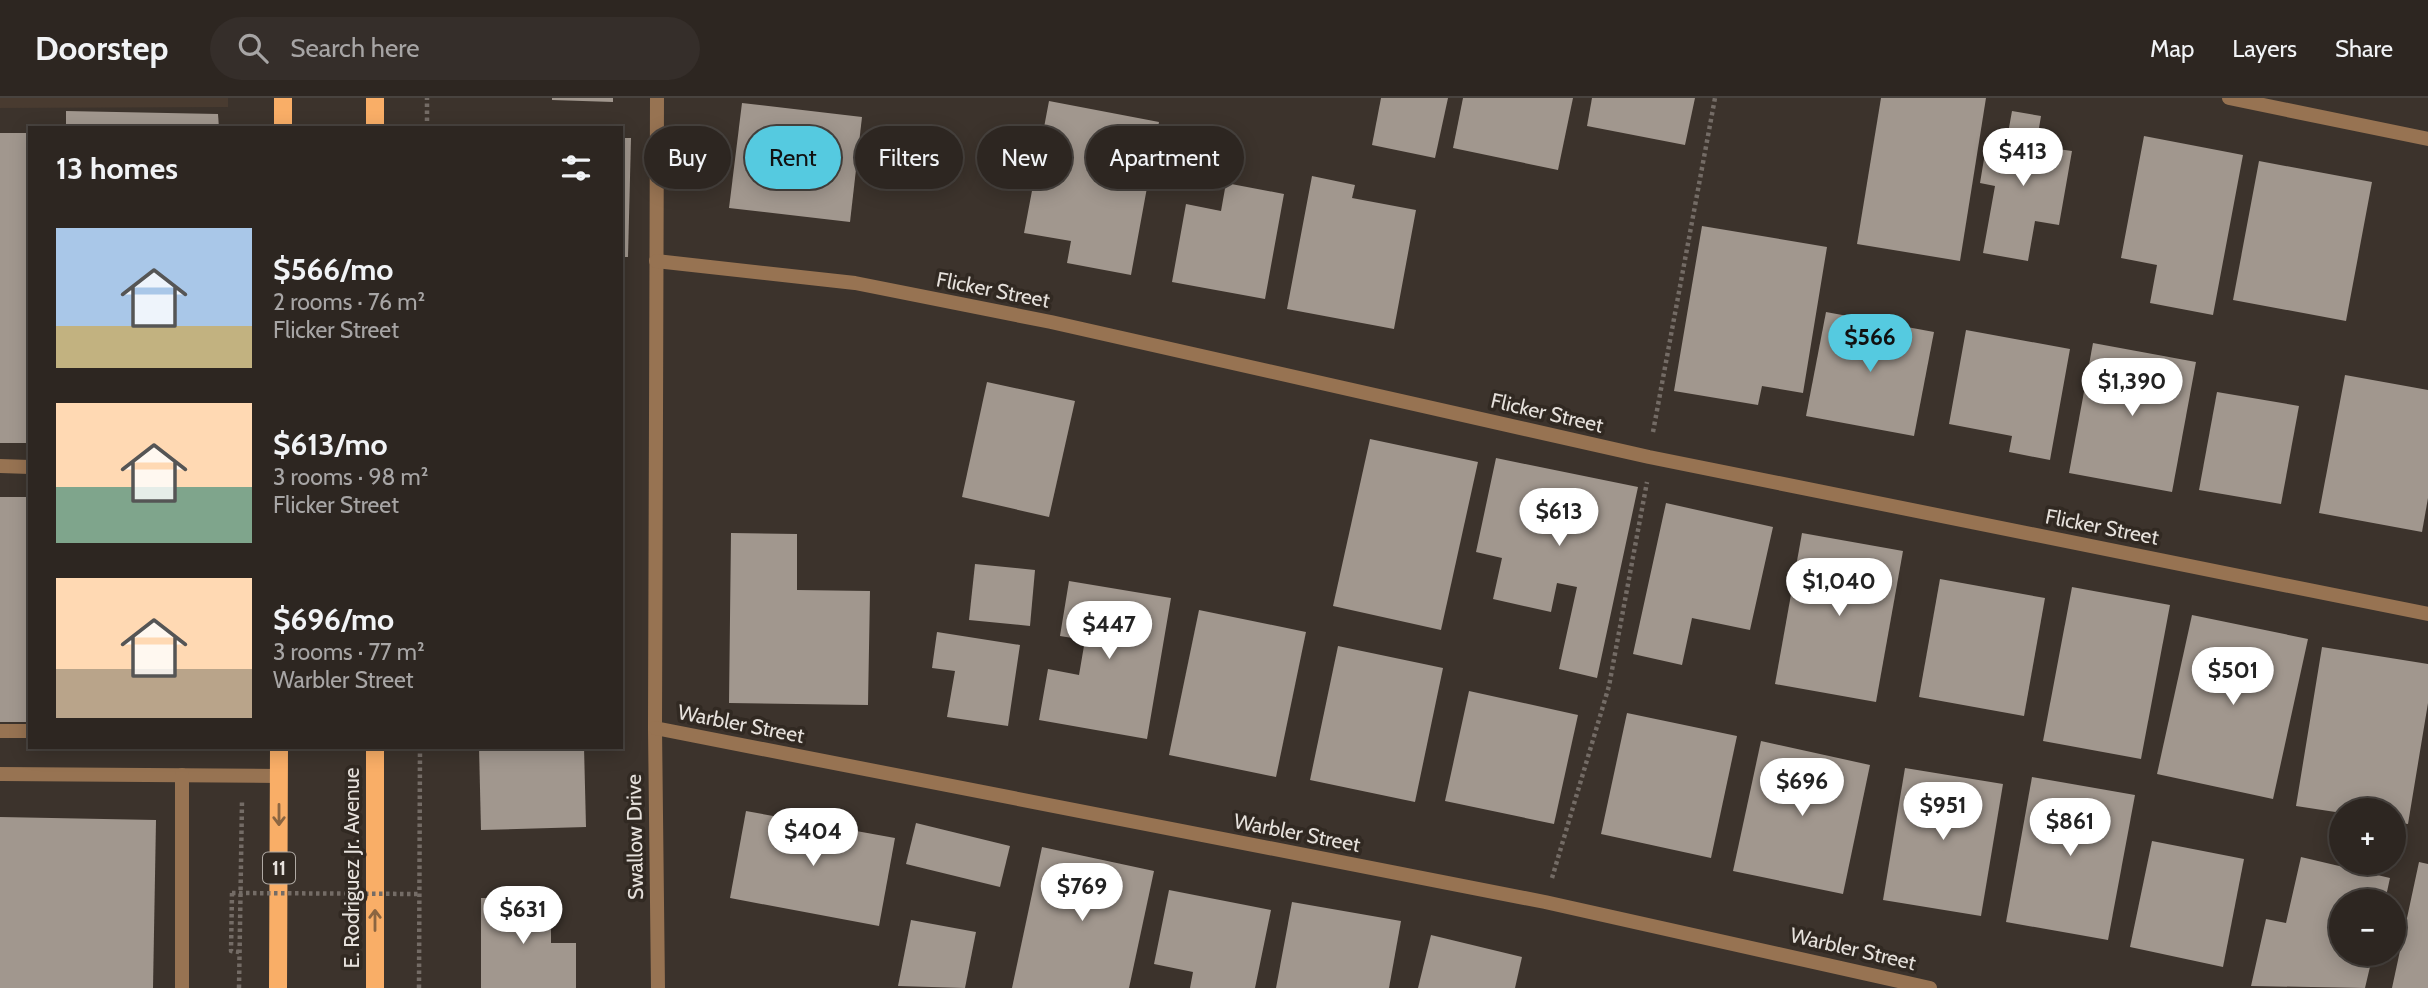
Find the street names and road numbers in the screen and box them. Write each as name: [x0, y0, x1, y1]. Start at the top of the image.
street label: Flicker Street: [934, 266, 1052, 313]
street label: Flicker Street: [1488, 387, 1606, 438]
street label: Flicker Street: [2043, 503, 2161, 550]
street label: Warbler Street: [676, 699, 806, 748]
street label: E. Rodriguez Jr. Avenue: [339, 767, 364, 969]
street label: Swallow Drive: [621, 774, 648, 900]
street label: Warbler Street: [1232, 808, 1362, 857]
road number: 11: [263, 852, 295, 884]
street label: Warbler Street: [1788, 922, 1918, 975]

